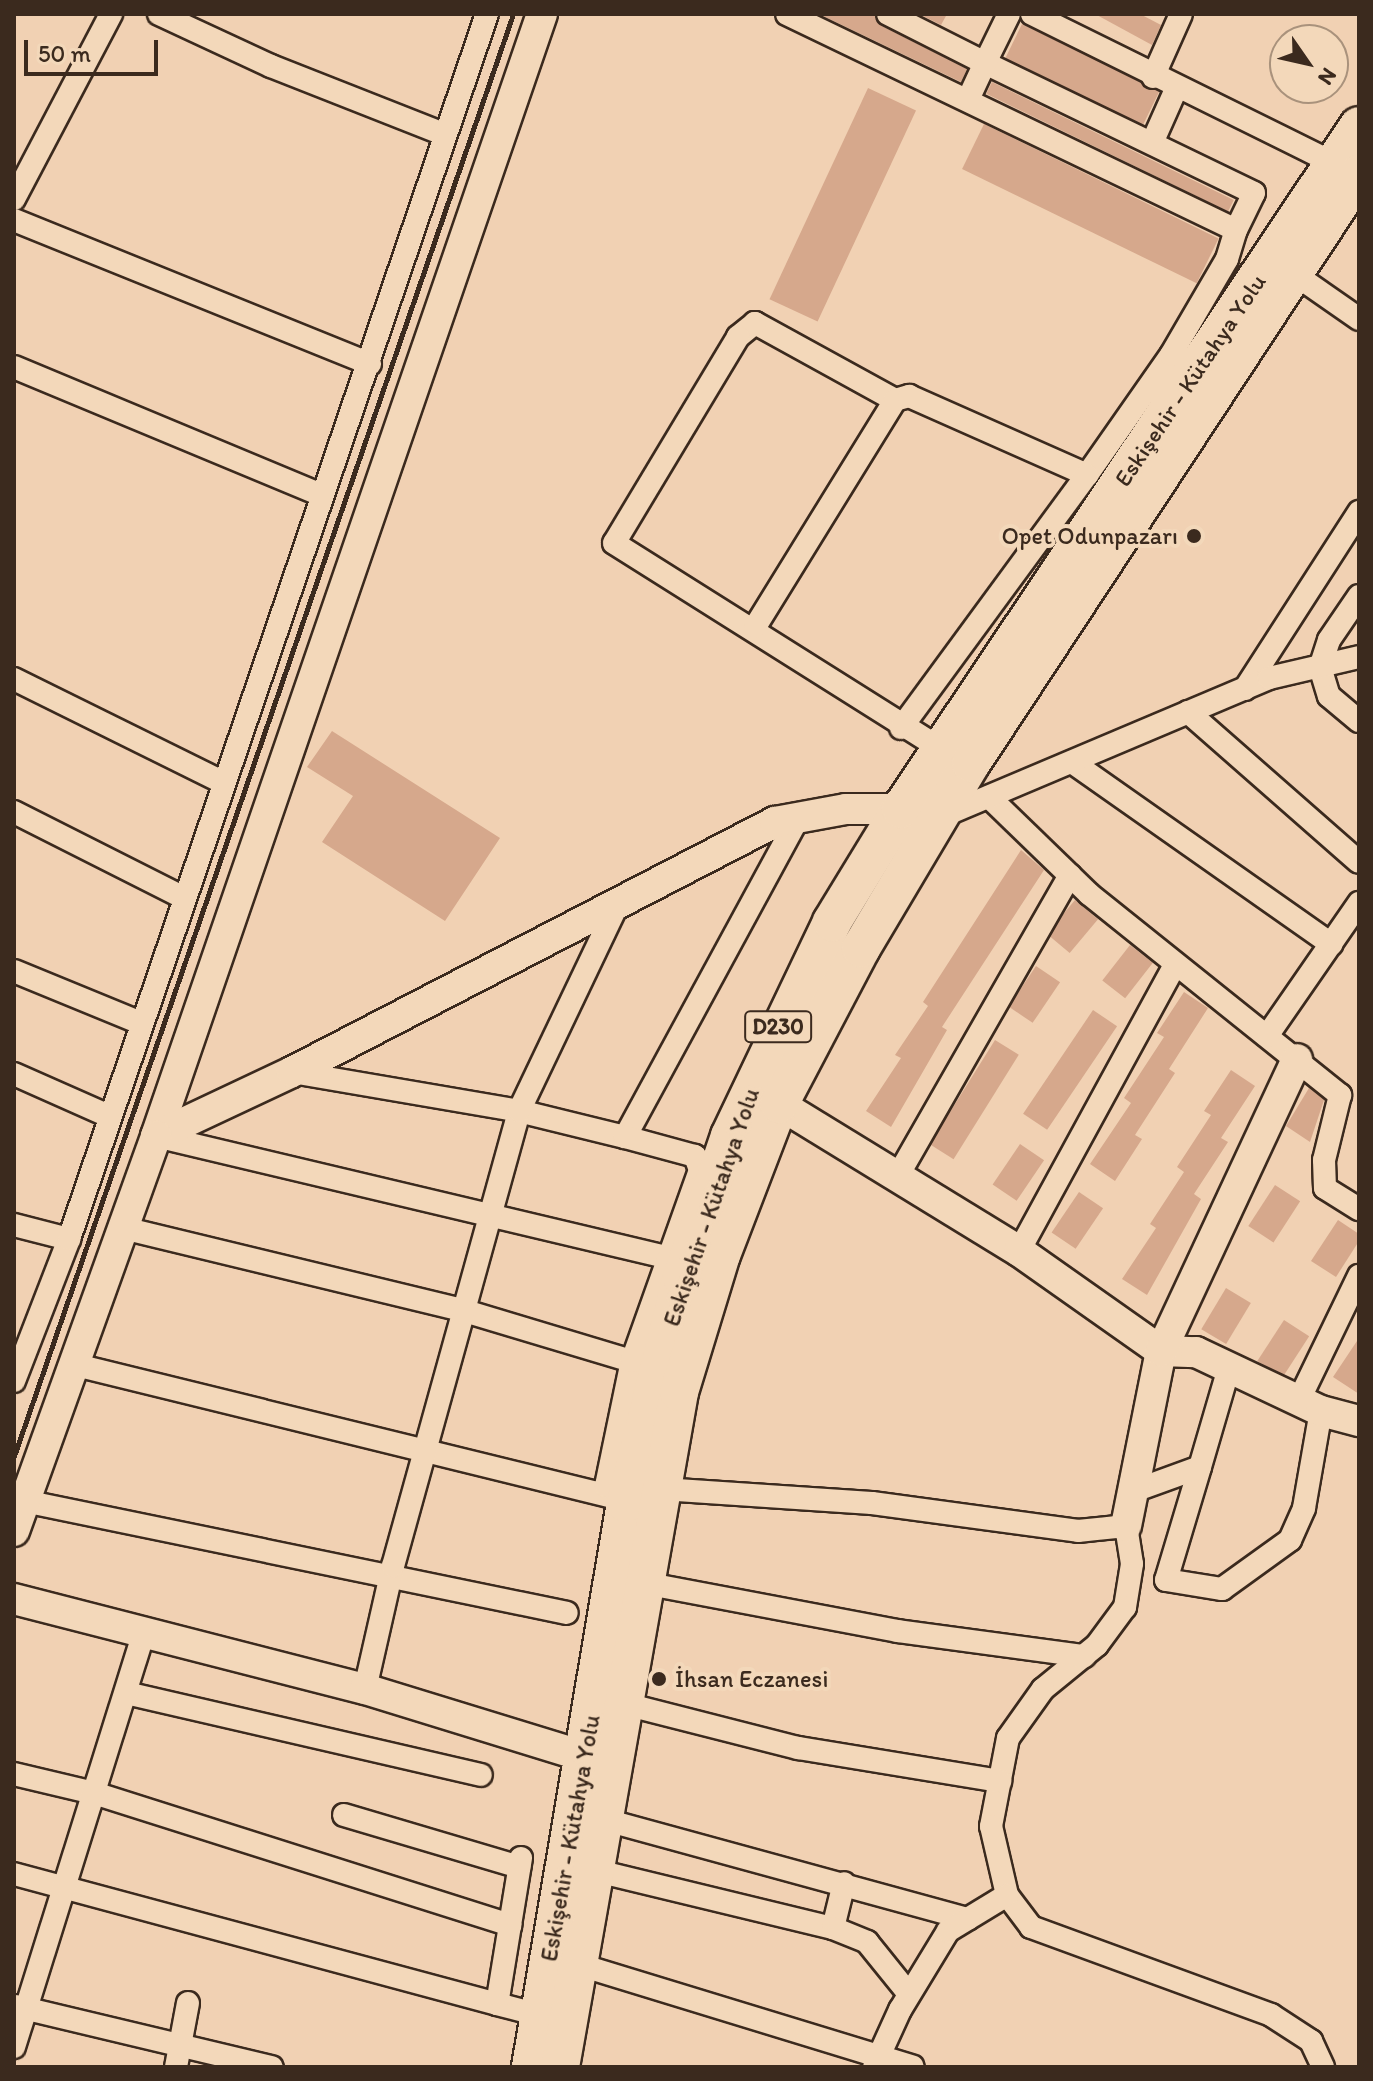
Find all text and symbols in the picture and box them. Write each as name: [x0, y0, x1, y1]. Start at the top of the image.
scale bar: [28, 24, 162, 74]
north arrow: [1269, 24, 1349, 104]
text: 50 m: [38, 39, 91, 68]
text: N: [1312, 63, 1343, 90]
street label: Eskişehir - Kütahya Yolu: [1109, 269, 1271, 491]
place label: Opet Odunpazarı: [1002, 522, 1178, 550]
marker: Opet Odunpazarı: [1185, 527, 1203, 545]
road number: D230: [744, 1009, 812, 1045]
street label: Eskişehir - Kütahya Yolu: [657, 1085, 765, 1329]
place label: İhsan Eczanesi: [675, 1665, 829, 1693]
marker: İhsan Eczanesi: [650, 1670, 668, 1688]
street label: Eskişehir - Kütahya Yolu: [534, 1713, 606, 1963]

